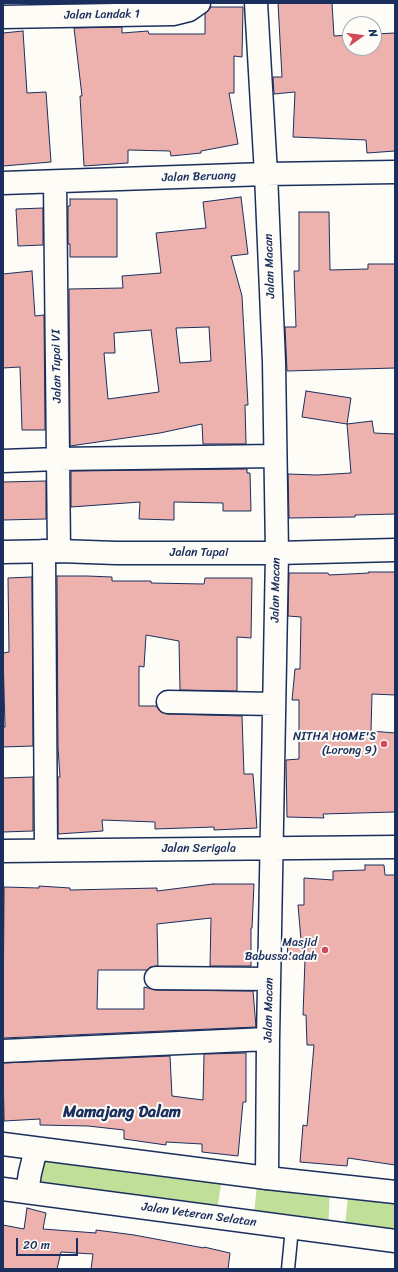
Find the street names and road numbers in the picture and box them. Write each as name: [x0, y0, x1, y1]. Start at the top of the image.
street label: Jalan Landak 1: [64, 7, 140, 23]
street label: Jalan Beruang: [162, 169, 236, 185]
street label: Jalan Macan: [262, 233, 278, 299]
street label: Jalan Tupai VI: [49, 329, 65, 403]
street label: Jalan Tupai: [170, 546, 228, 560]
street label: Jalan Macan: [268, 557, 284, 623]
street label: Jalan Serigala: [162, 842, 236, 856]
street label: Jalan Macan: [261, 977, 277, 1043]
street label: Jalan Veteran Selatan: [141, 1200, 257, 1230]

